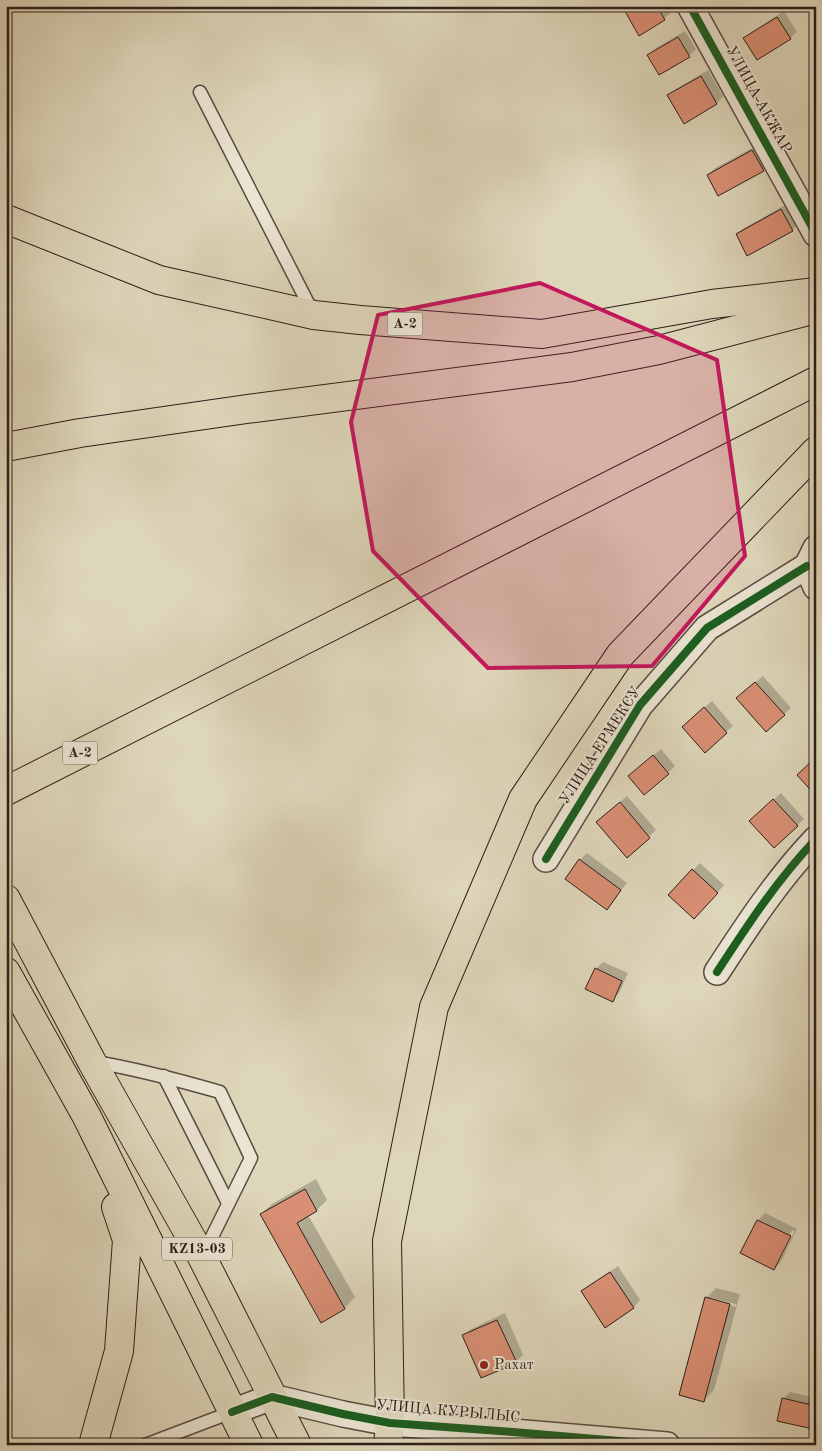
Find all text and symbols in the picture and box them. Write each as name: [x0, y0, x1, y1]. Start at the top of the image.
street label: УЛИЦА АКЖАР: [722, 44, 794, 156]
road number: A-2: [388, 312, 422, 336]
street label: УЛИЦА ЕРМЕКСУ: [557, 684, 645, 808]
road number: A-2: [62, 741, 98, 764]
road number: KZ13-03: [162, 1238, 232, 1260]
place label: Рахат: [494, 1358, 534, 1373]
marker: Рахат: [478, 1359, 490, 1371]
street label: УЛИЦА КУРЫЛЫС: [375, 1398, 521, 1426]

